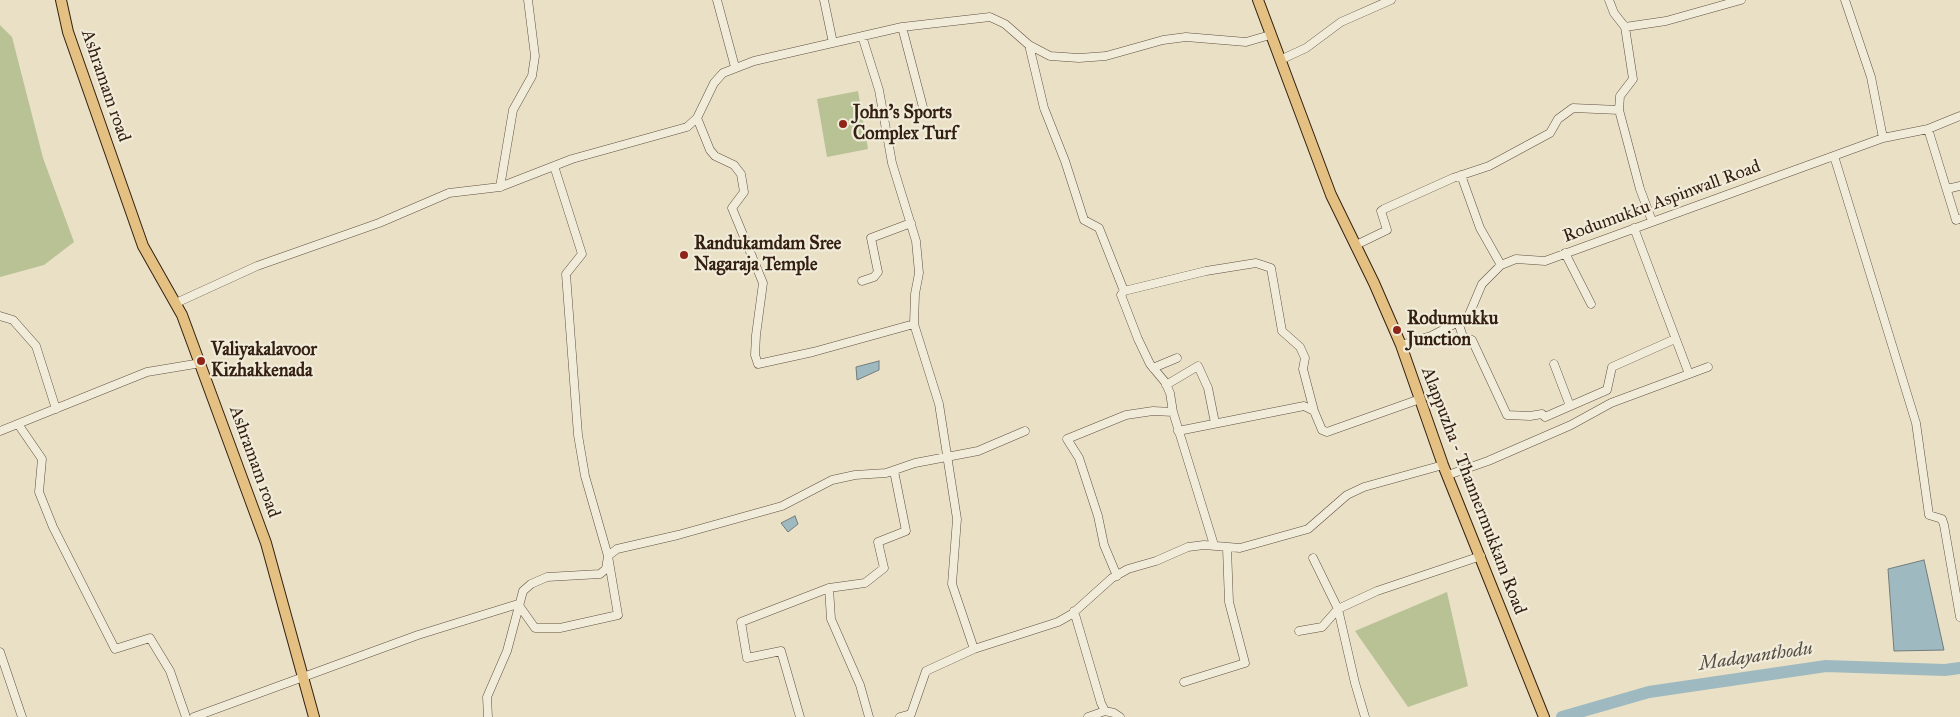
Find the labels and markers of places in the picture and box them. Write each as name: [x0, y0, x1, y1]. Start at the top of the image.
place label: John's Sports Complex Turf: [853, 103, 957, 146]
marker: John's Sports Complex Turf: [837, 118, 849, 130]
place label: Randukamdam Sree Nagaraja Temple: [694, 234, 841, 276]
marker: Randukamdam Sree Nagaraja Temple: [678, 249, 690, 261]
place label: Rodumukku Junction: [1407, 309, 1498, 352]
marker: Rodumukku Junction: [1391, 324, 1403, 336]
place label: Valiyakalavoor Kizhakkenada: [211, 340, 317, 382]
marker: Valiyakalavoor Kizhakkenada: [195, 355, 207, 367]

